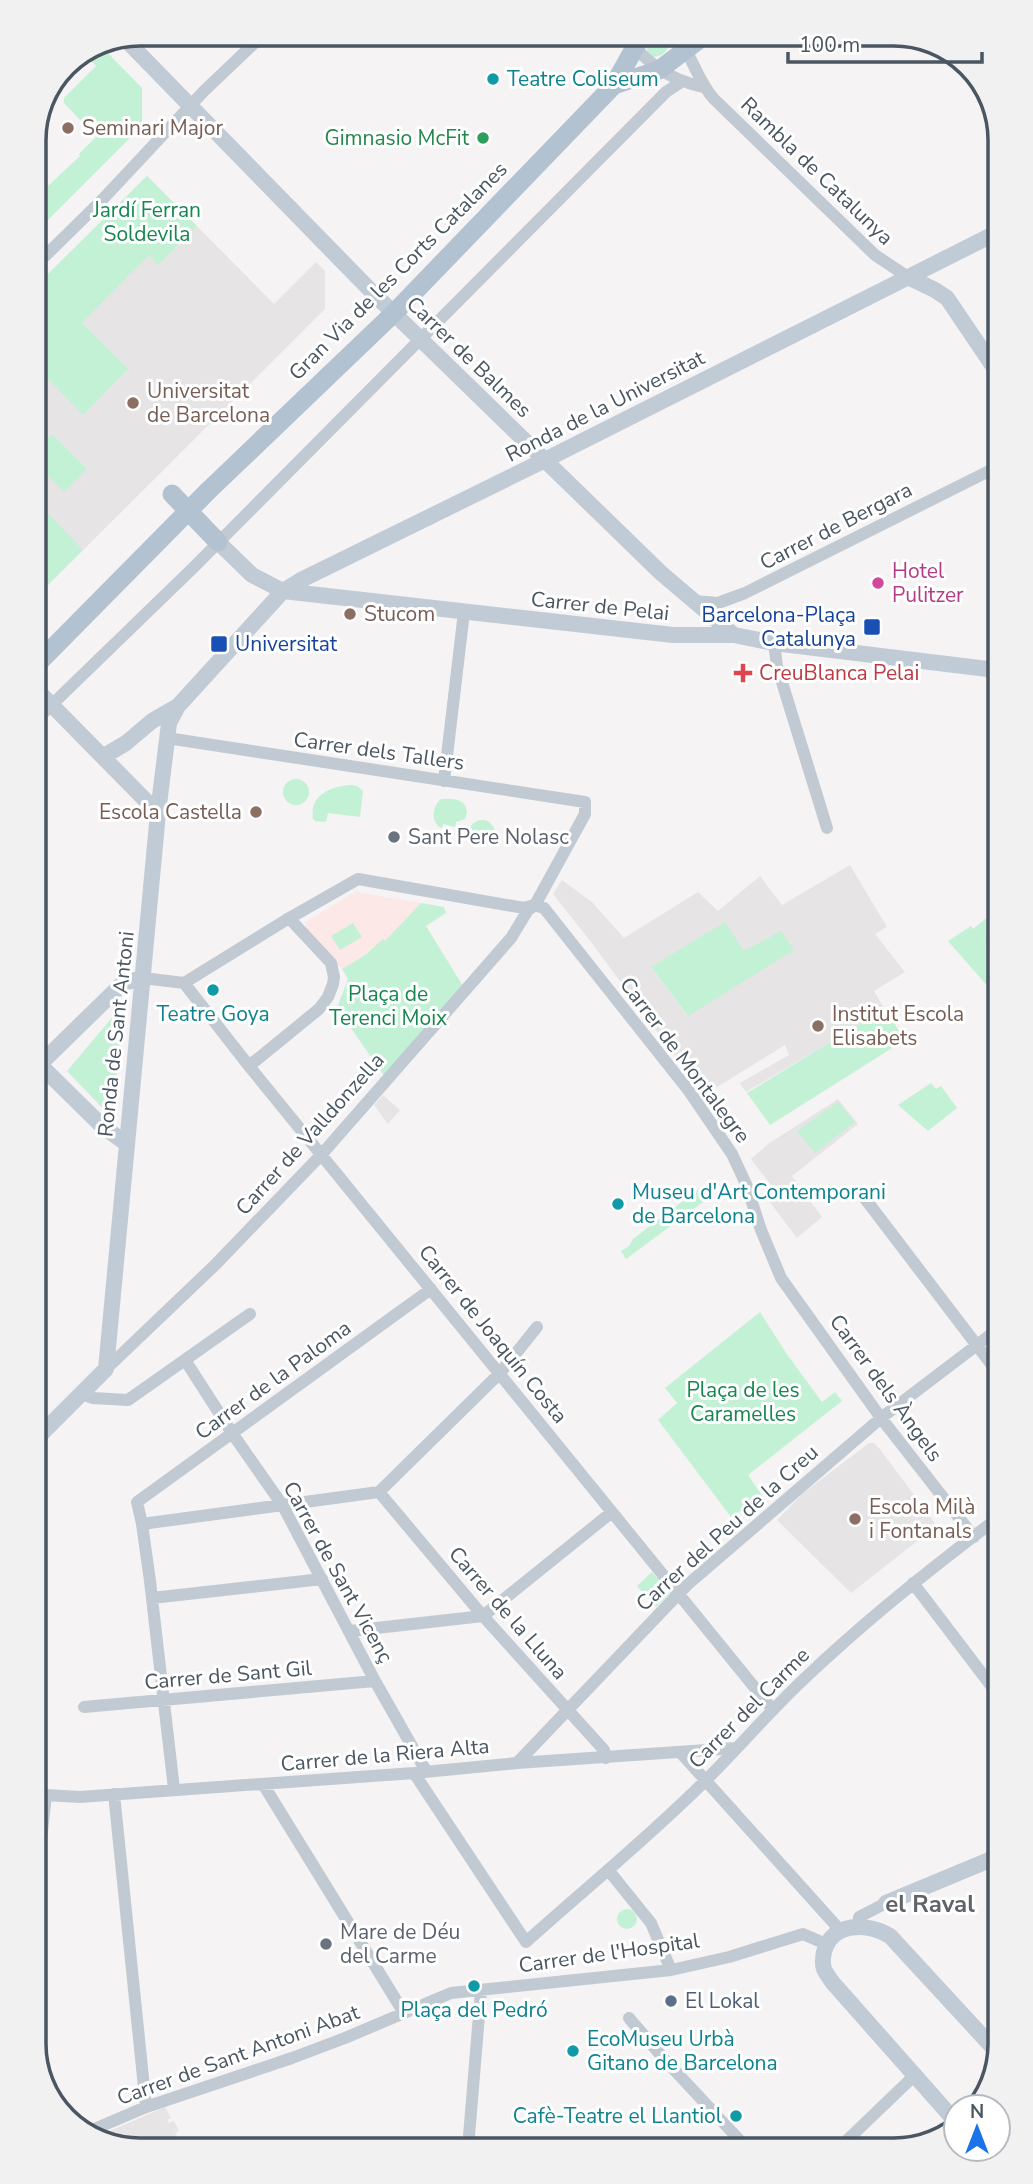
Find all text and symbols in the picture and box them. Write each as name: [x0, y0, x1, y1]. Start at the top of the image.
scale bar: [788, 21, 982, 65]
text: 100 m: [799, 31, 860, 59]
place label: Teatre Coliseum: [507, 65, 659, 93]
marker: Teatre Coliseum: [485, 71, 501, 87]
street label: Rambla de Catalunya: [735, 91, 899, 251]
place label: Seminari Major: [82, 114, 223, 142]
marker: Seminari Major: [60, 120, 76, 136]
place label: Gimnasio McFit: [324, 124, 470, 152]
marker: Gimnasio McFit: [475, 130, 491, 146]
street label: Gran Via de les Corts Catalanes: [283, 156, 513, 386]
park label: Jardí Ferran Soldevila: [92, 196, 201, 248]
street label: Carrer de Balmes: [400, 290, 538, 424]
street label: Ronda de la Universitat: [501, 343, 710, 468]
place label: Universitat de Barcelona: [147, 377, 270, 429]
marker: Universitat de Barcelona: [125, 395, 141, 411]
street label: Carrer de Bergara: [755, 476, 917, 576]
place label: Hotel Pulitzer: [892, 557, 964, 609]
marker: Hotel Pulitzer: [870, 575, 886, 591]
street label: Carrer de Pelai: [529, 585, 671, 627]
place label: Stucom: [364, 600, 435, 628]
place label: Barcelona-Plaça Catalunya: [701, 601, 856, 653]
marker: Stucom: [342, 606, 358, 622]
marker: Barcelona-Plaça Catalunya: [862, 617, 882, 637]
place label: Universitat: [235, 630, 338, 658]
marker: Universitat: [209, 634, 229, 654]
place label: CreuBlanca Pelai: [759, 659, 919, 687]
marker: CreuBlanca Pelai: [733, 663, 753, 683]
street label: Carrer dels Tallers: [292, 725, 466, 777]
place label: Escola Castella: [99, 798, 242, 826]
marker: Escola Castella: [248, 804, 264, 820]
place label: Sant Pere Nolasc: [408, 823, 569, 851]
marker: Sant Pere Nolasc: [386, 829, 402, 845]
street label: Ronda de Sant Antoni: [91, 930, 141, 1138]
street label: Carrer de Montalegre: [613, 971, 757, 1149]
park label: Plaça de Terenci Moix: [329, 980, 447, 1032]
marker: Teatre Goya: [205, 982, 221, 998]
place label: Teatre Goya: [156, 1000, 270, 1028]
place label: Institut Escola Elisabets: [832, 1000, 964, 1052]
marker: Institut Escola Elisabets: [810, 1018, 826, 1034]
street label: Carrer de Valldonzella: [229, 1047, 391, 1221]
place label: Museu d'Art Contemporani de Barcelona: [632, 1178, 886, 1230]
marker: Museu d'Art Contemporani de Barcelona: [610, 1196, 626, 1212]
street label: Carrer de Joaquín Costa: [412, 1239, 574, 1429]
street label: Carrer dels Àngels: [823, 1309, 949, 1467]
street label: Carrer de la Paloma: [189, 1314, 357, 1446]
park label: Plaça de les Caramelles: [687, 1376, 800, 1428]
street label: Carrer del Peu de la Creu: [630, 1439, 824, 1617]
street label: Carrer de Sant Vicenç: [277, 1476, 400, 1668]
place label: Escola Milà i Fontanals: [869, 1493, 975, 1545]
marker: Escola Milà i Fontanals: [847, 1511, 863, 1527]
street label: Carrer de la Lluna: [442, 1540, 574, 1686]
street label: Carrer del Carme: [682, 1641, 816, 1775]
street label: Carrer de Sant Gil: [143, 1654, 314, 1696]
street label: Carrer de la Riera Alta: [280, 1732, 490, 1778]
district label: el Raval: [885, 1888, 975, 1920]
place label: Mare de Déu del Carme: [340, 1918, 460, 1970]
street label: Carrer de l'Hospital: [517, 1926, 702, 1980]
marker: Mare de Déu del Carme: [318, 1936, 334, 1952]
marker: Plaça del Pedró: [466, 1978, 482, 1994]
place label: El Lokal: [685, 1987, 760, 2015]
marker: El Lokal: [663, 1993, 679, 2009]
place label: Plaça del Pedró: [400, 1996, 548, 2024]
street label: Carrer de Sant Antoni Abat: [113, 1998, 364, 2112]
place label: EcoMuseu Urbà Gitano de Barcelona: [587, 2025, 778, 2077]
marker: EcoMuseu Urbà Gitano de Barcelona: [565, 2043, 581, 2059]
north arrow: [942, 2093, 1012, 2163]
text: N: [970, 2099, 984, 2125]
place label: Cafè-Teatre el Llantiol: [513, 2102, 723, 2130]
marker: Cafè-Teatre el Llantiol: [728, 2108, 744, 2124]

